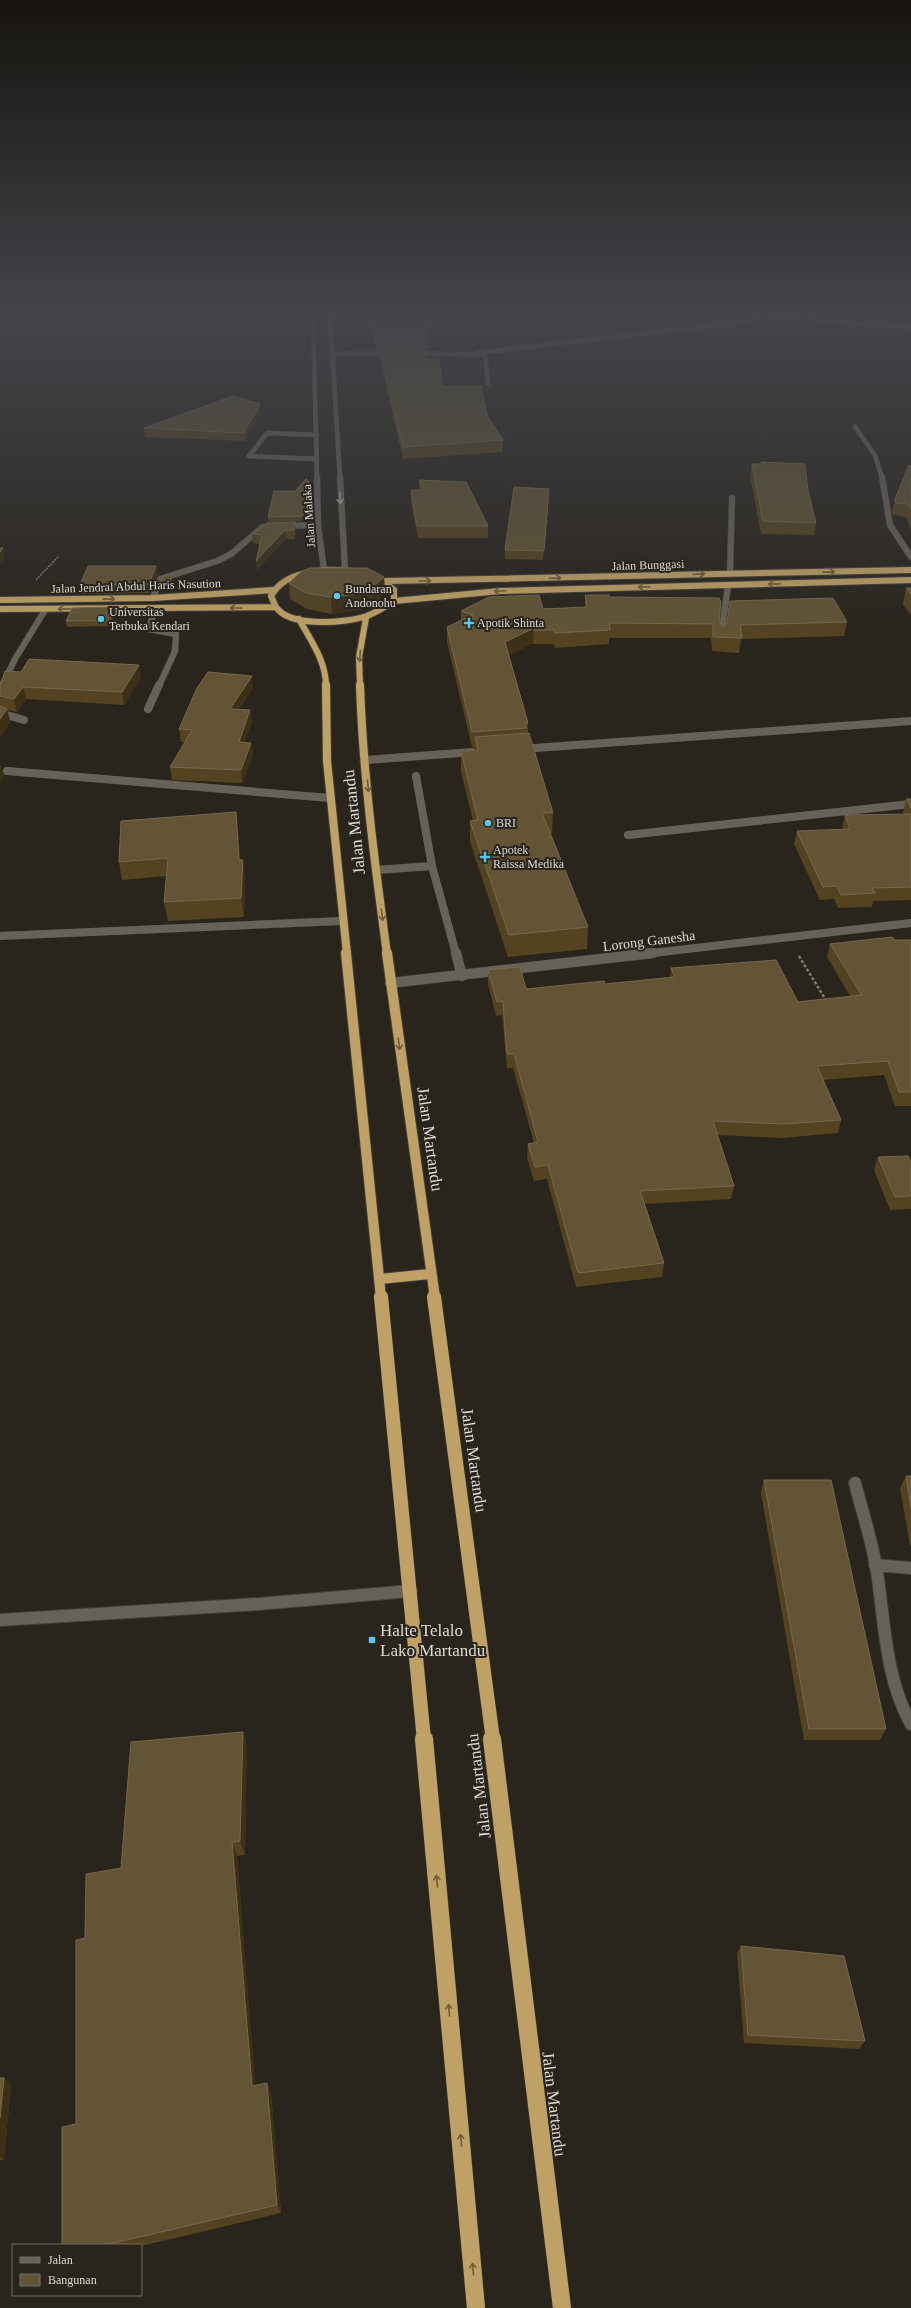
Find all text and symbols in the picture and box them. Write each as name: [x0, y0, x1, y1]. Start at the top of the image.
street label: Jalan Malaka: [300, 483, 318, 548]
one-way arrow: [337, 491, 344, 504]
street label: Jalan Bunggasi: [611, 557, 685, 573]
one-way arrow: [822, 568, 835, 575]
one-way arrow: [692, 570, 705, 578]
one-way arrow: [548, 574, 561, 582]
street label: Jalan Jendral Abdul Haris Nasution: [51, 576, 221, 596]
one-way arrow: [418, 577, 431, 585]
one-way arrow: [768, 580, 781, 587]
place label: Bundaran Andonohu: [345, 582, 396, 610]
one-way arrow: [638, 583, 651, 591]
one-way arrow: [494, 588, 507, 595]
marker: Bundaran Andonohu: [332, 591, 342, 601]
one-way arrow: [102, 595, 115, 603]
one-way arrow: [230, 604, 243, 612]
place label: Universitas Terbuka Kendari: [109, 605, 190, 633]
one-way arrow: [58, 606, 71, 613]
marker: Universitas Terbuka Kendari: [96, 614, 106, 624]
place label: Apotik Shinta: [477, 616, 545, 630]
marker: Apotik Shinta: [464, 618, 474, 628]
one-way arrow: [356, 649, 363, 662]
street label: Jalan Martandu: [339, 768, 369, 875]
one-way arrow: [364, 779, 372, 792]
place label: BRI: [496, 816, 516, 830]
marker: BRI: [483, 818, 493, 828]
place label: Apotek Raissa Medika: [493, 843, 565, 871]
marker: Apotek Raissa Medika: [480, 852, 490, 862]
one-way arrow: [378, 908, 386, 921]
street label: Lorong Ganesha: [602, 928, 697, 954]
one-way arrow: [395, 1037, 403, 1050]
street label: Jalan Martandu: [413, 1086, 447, 1193]
street label: Jalan Martandu: [457, 1407, 491, 1514]
place label: Halte Telalo Lako Martandu: [380, 1621, 486, 1660]
marker: Halte Telalo Lako Martandu: [367, 1635, 377, 1645]
street label: Jalan Martandu: [463, 1732, 495, 1839]
one-way arrow: [433, 1875, 440, 1888]
one-way arrow: [445, 2004, 452, 2017]
street label: Jalan Martandu: [538, 2051, 570, 2158]
one-way arrow: [457, 2134, 464, 2147]
legend: [12, 2244, 142, 2296]
text: Jalan: [48, 2253, 73, 2267]
one-way arrow: [469, 2263, 476, 2276]
text: Bangunan: [48, 2273, 97, 2287]

